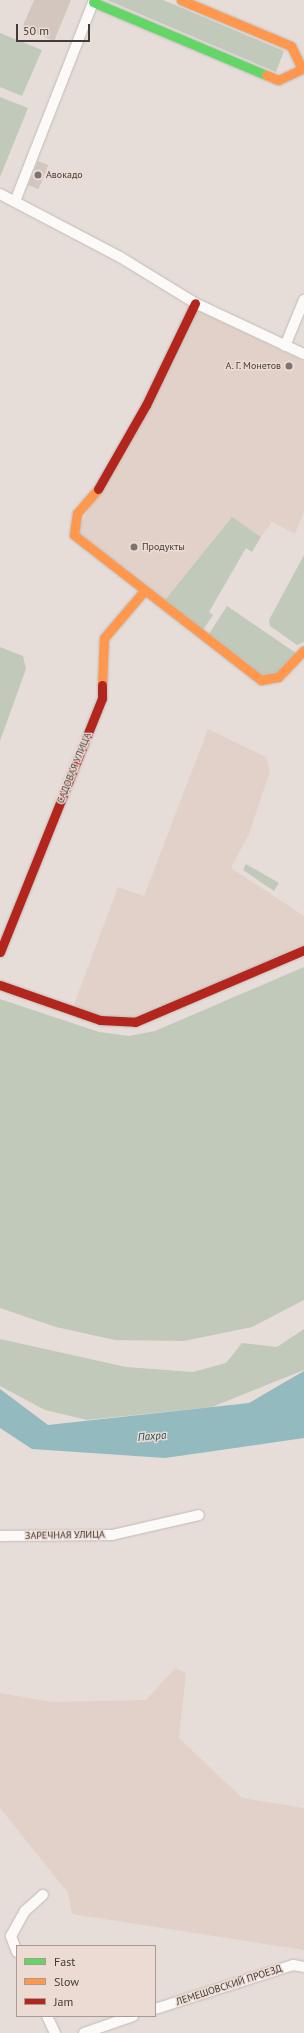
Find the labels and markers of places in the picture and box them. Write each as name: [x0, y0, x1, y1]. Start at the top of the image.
place label: Авокадо: [46, 169, 83, 181]
marker: Авокадо: [33, 170, 43, 180]
place label: А. Г. Монетов: [224, 360, 281, 372]
marker: А. Г. Монетов: [284, 361, 294, 371]
place label: Продукты: [142, 541, 185, 553]
marker: Продукты: [129, 542, 139, 552]

